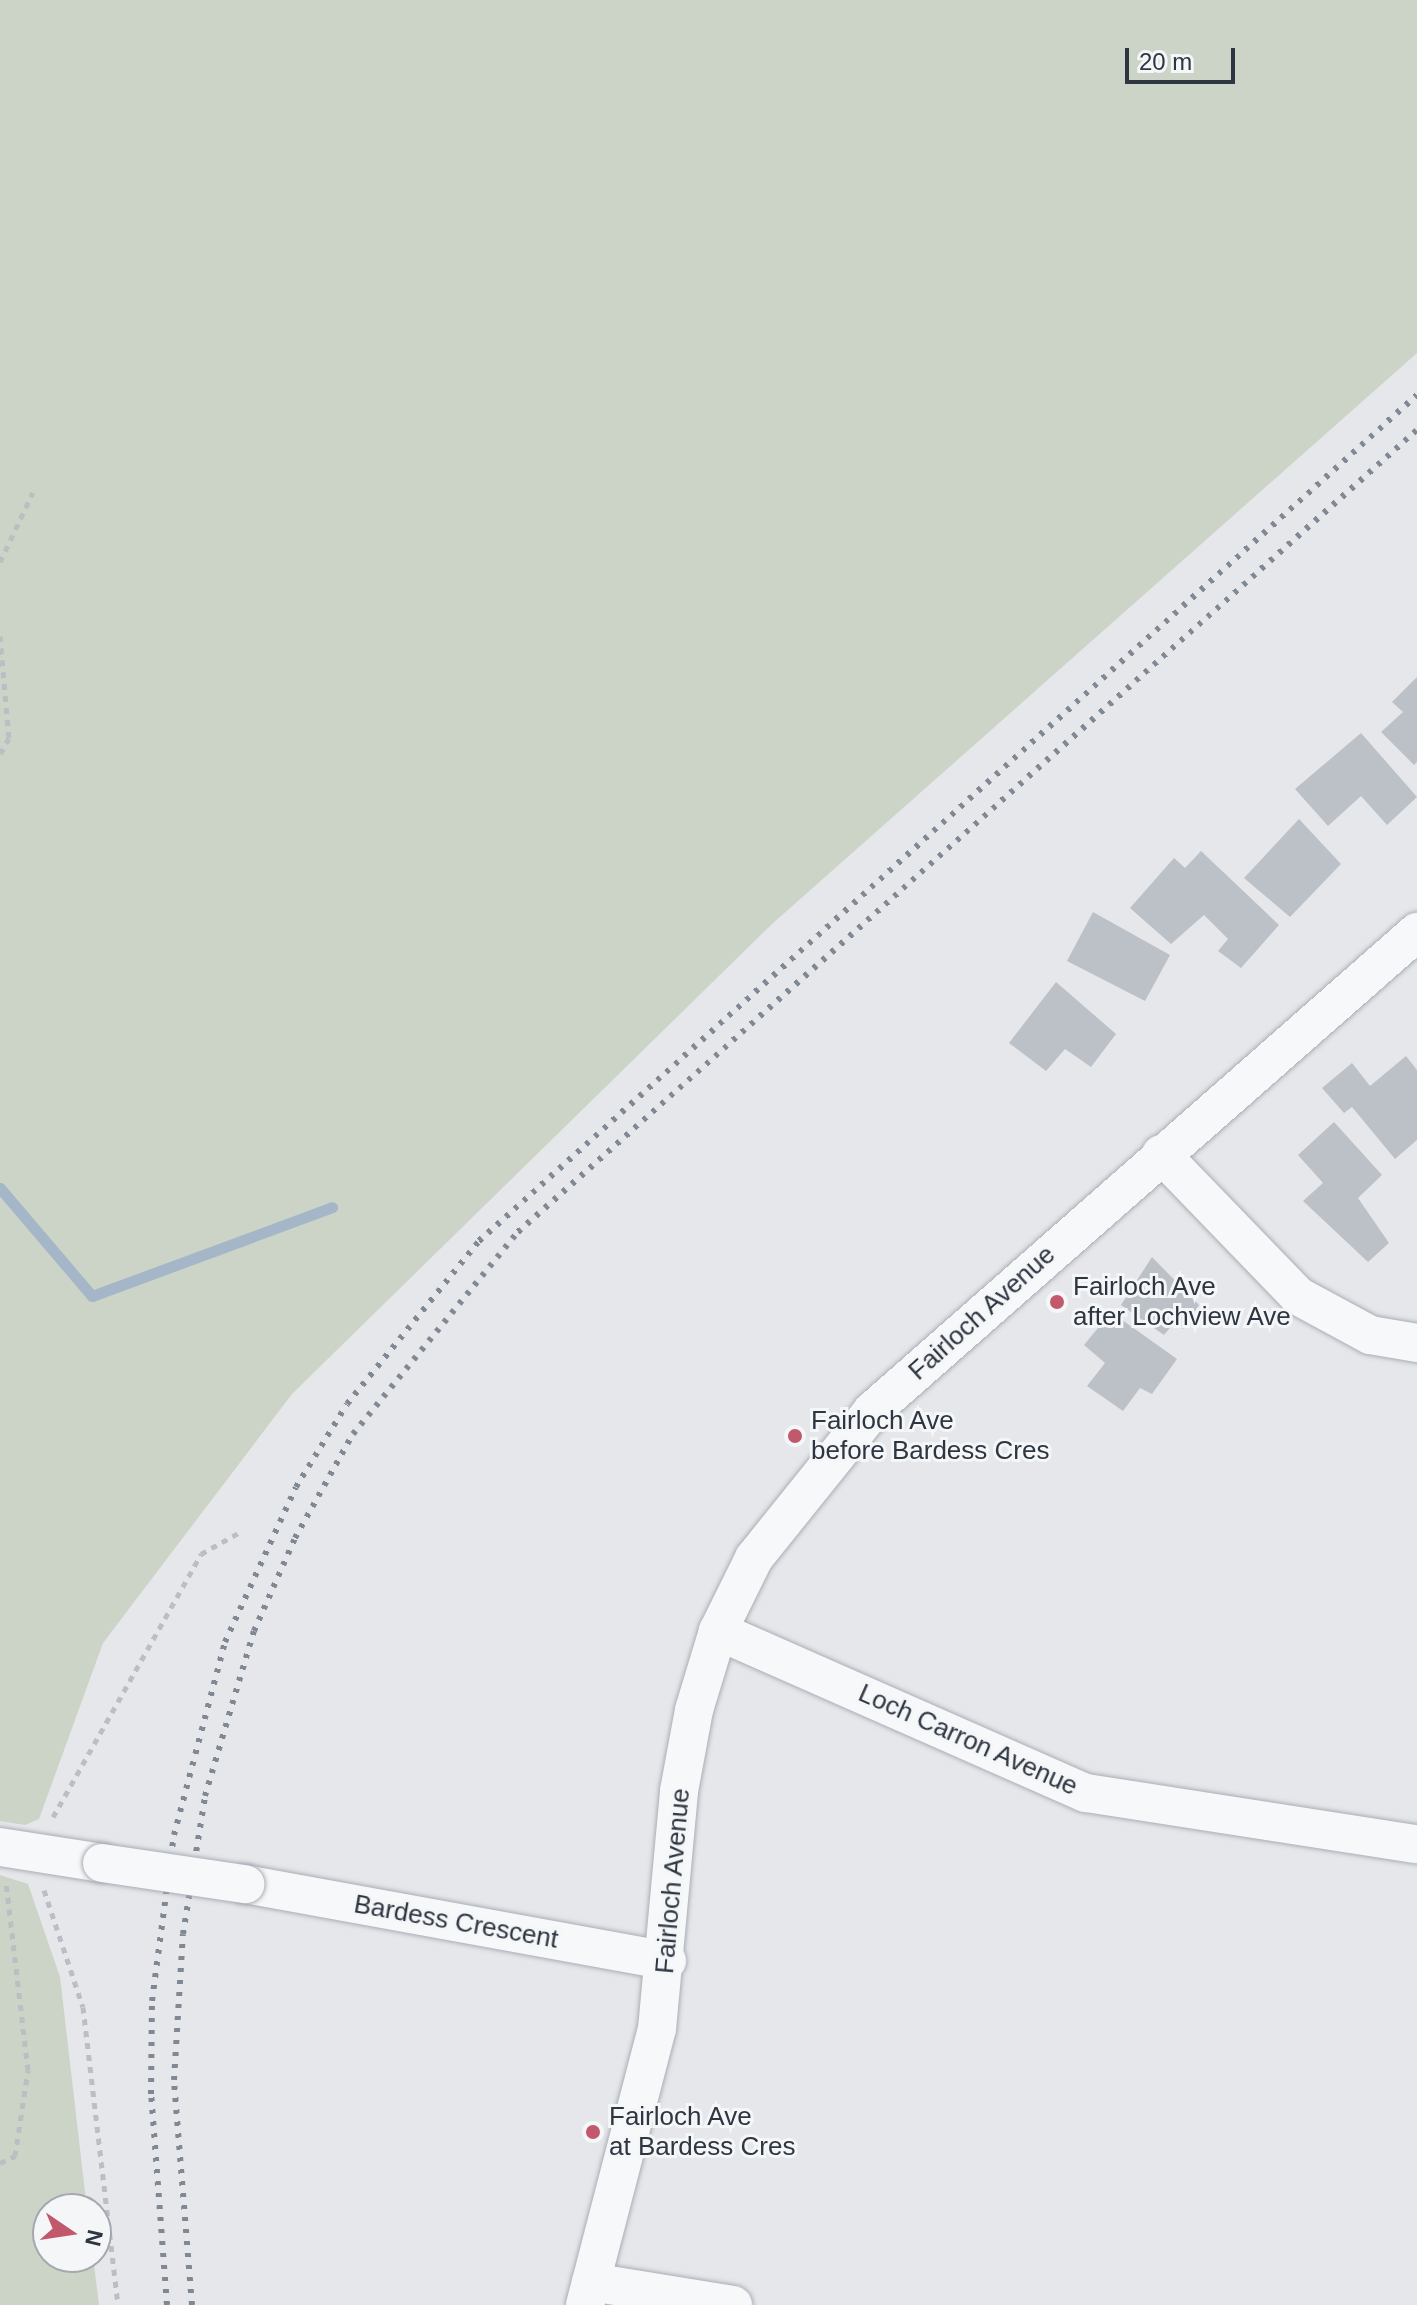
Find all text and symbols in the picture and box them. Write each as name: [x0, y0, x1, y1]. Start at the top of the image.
scale bar: [1129, 32, 1239, 82]
text: 20 m: [1139, 48, 1192, 75]
street label: Fairloch Avenue: [902, 1239, 1062, 1387]
place label: Fairloch Ave after Lochview Ave: [1073, 1271, 1292, 1332]
marker: Fairloch Ave after Lochview Ave: [1048, 1293, 1066, 1311]
place label: Fairloch Ave before Bardess Cres: [811, 1405, 1049, 1466]
marker: Fairloch Ave before Bardess Cres: [786, 1427, 804, 1445]
street label: Loch Carron Avenue: [853, 1677, 1083, 1803]
street label: Fairloch Avenue: [649, 1786, 697, 1976]
street label: Bardess Crescent: [352, 1889, 560, 1955]
place label: Fairloch Ave at Bardess Cres: [609, 2101, 795, 2162]
marker: Fairloch Ave at Bardess Cres: [584, 2123, 602, 2141]
north arrow: [32, 2193, 112, 2273]
text: N: [80, 2228, 108, 2249]

